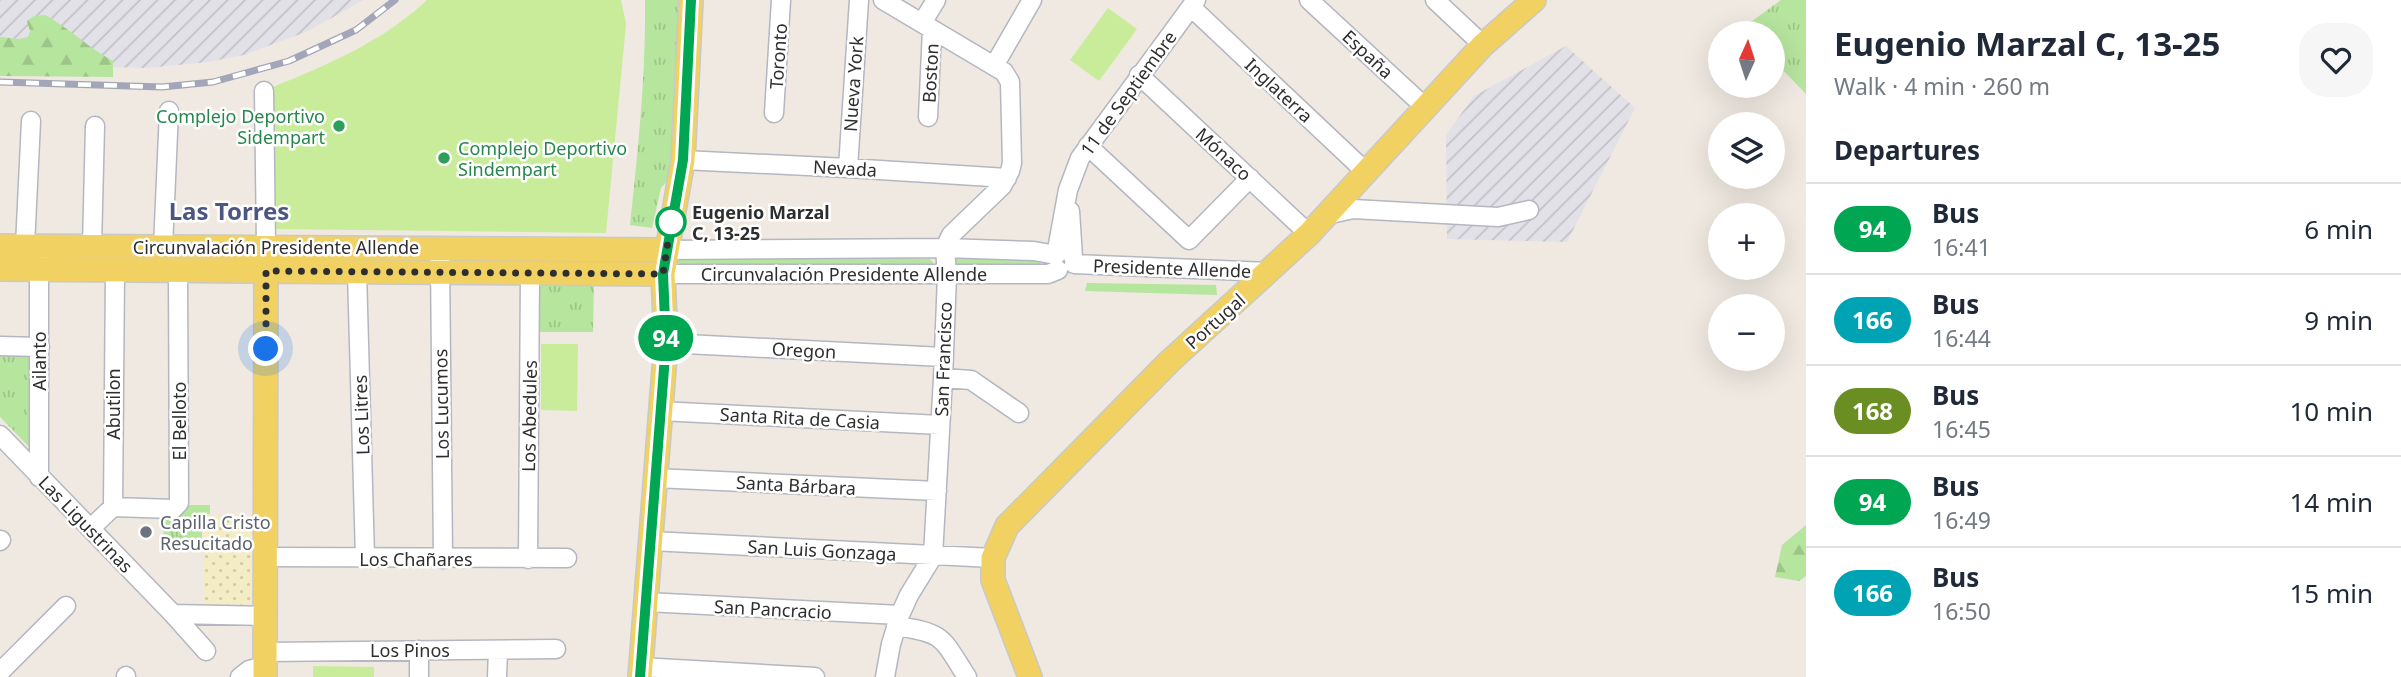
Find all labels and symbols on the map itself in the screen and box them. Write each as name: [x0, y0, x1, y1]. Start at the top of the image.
north arrow: [1708, 21, 1785, 98]
street label: Toronto: [764, 22, 792, 90]
street label: España: [1337, 24, 1399, 84]
street label: 11 de Septiembre: [1075, 26, 1181, 160]
street label: Nueva York: [838, 35, 868, 133]
street label: Boston: [916, 43, 944, 103]
street label: Inglaterra: [1240, 52, 1318, 128]
place label: Complejo Deportivo Sidempart: [156, 104, 325, 149]
marker: Complejo Deportivo Sidempart: [331, 118, 347, 134]
street label: Mónaco: [1191, 122, 1257, 186]
place label: Complejo Deportivo Sindempart: [458, 136, 627, 181]
marker: Complejo Deportivo Sindempart: [436, 150, 452, 166]
street label: Nevada: [812, 154, 878, 182]
district label: Las Torres: [169, 194, 289, 227]
place label: Eugenio Marzal C, 13-25: [692, 200, 830, 245]
marker: Eugenio Marzal C, 13-25: [656, 207, 686, 237]
street label: Circunvalación Presidente Allende: [133, 235, 419, 259]
street label: Presidente Allende: [1092, 253, 1252, 283]
street label: Circunvalación Presidente Allende: [701, 262, 987, 286]
street label: Portugal: [1180, 288, 1250, 354]
street label: San Francisco: [929, 301, 957, 417]
line badge: 94: [634, 315, 698, 361]
street label: Ailanto: [27, 331, 51, 391]
your location: [248, 331, 283, 366]
street label: Oregon: [771, 336, 837, 364]
street label: Los Lucumos: [428, 349, 454, 459]
street label: Los Abedules: [516, 360, 542, 472]
street label: Abutilon: [101, 368, 125, 440]
street label: Los Litres: [348, 375, 374, 455]
street label: El Belloto: [167, 382, 191, 460]
street label: Santa Rita de Casia: [719, 402, 881, 434]
street label: Las Ligustrinas: [34, 470, 138, 578]
street label: Santa Bárbara: [735, 470, 857, 500]
place label: Capilla Cristo Resucitado: [160, 510, 271, 555]
marker: Capilla Cristo Resucitado: [138, 524, 154, 540]
street label: San Luis Gonzaga: [747, 534, 897, 566]
street label: Los Chañares: [359, 547, 473, 571]
street label: San Pancracio: [714, 594, 832, 624]
street label: Los Pinos: [370, 638, 450, 662]

